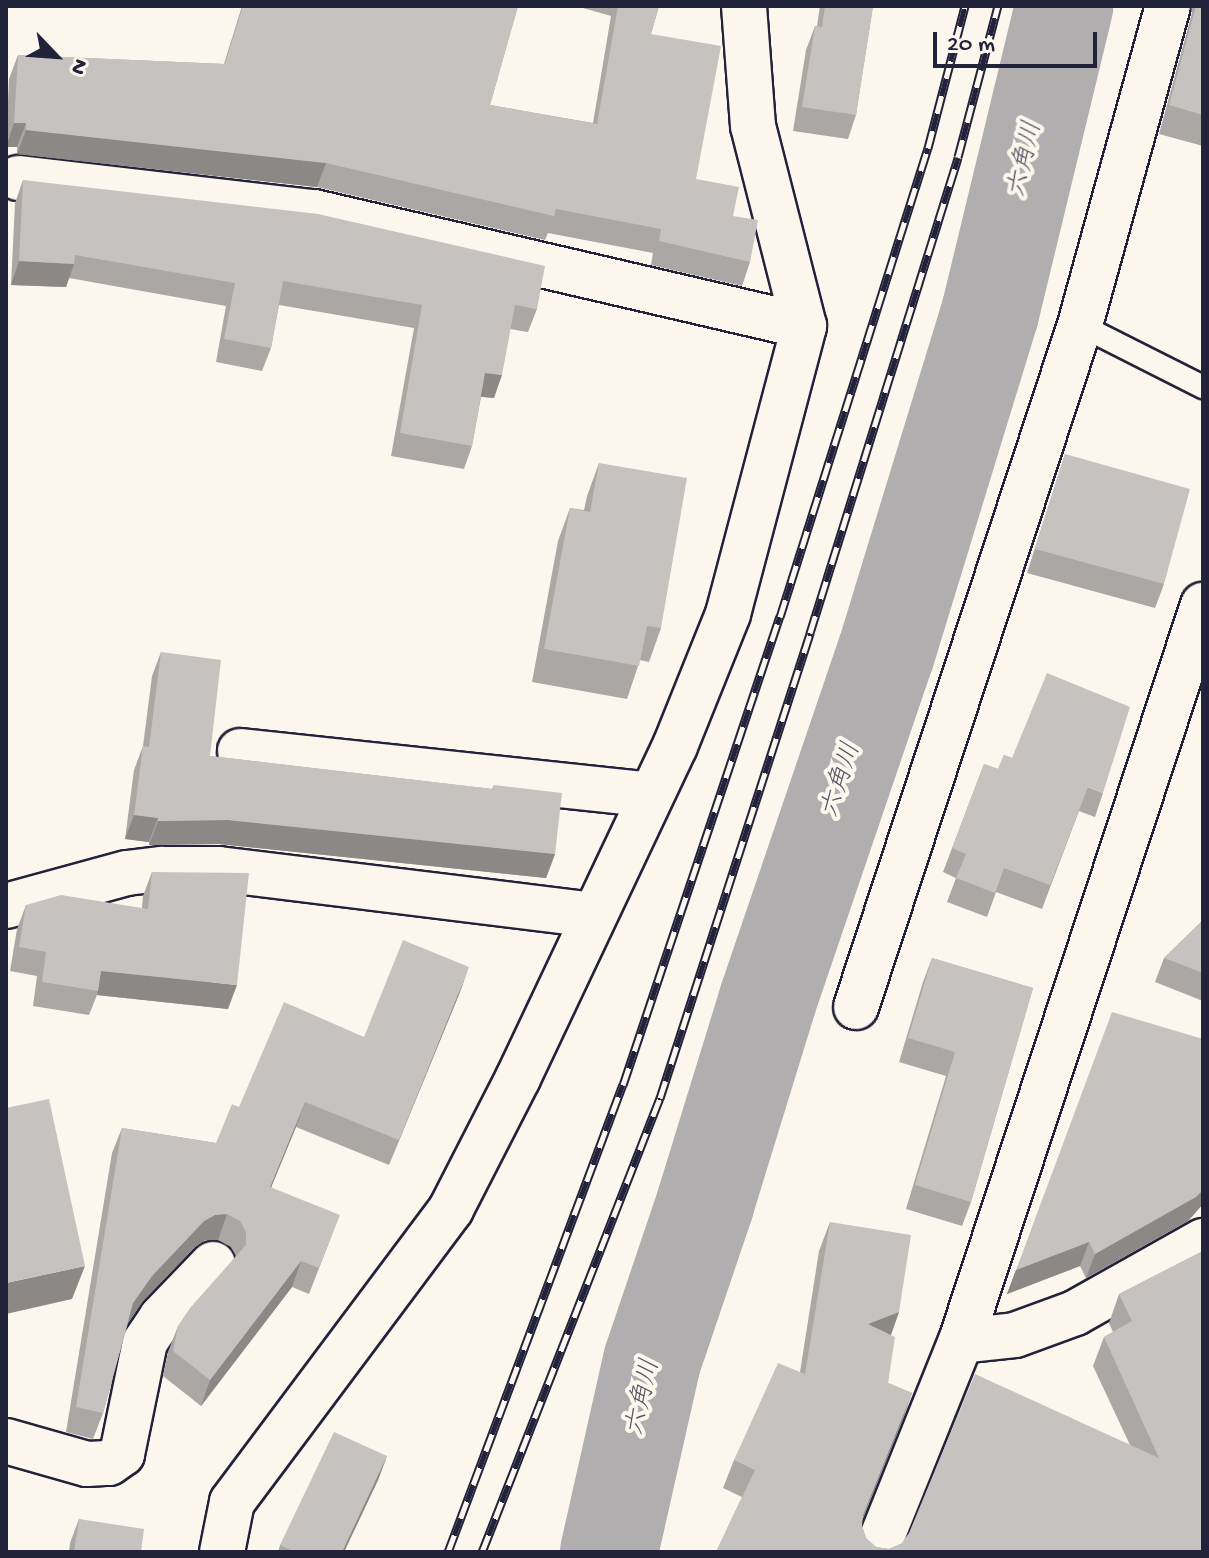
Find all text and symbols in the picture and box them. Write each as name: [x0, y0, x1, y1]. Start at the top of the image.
north arrow: [16, 16, 96, 96]
scale bar: [937, 16, 1101, 66]
text: 20 m: [947, 31, 995, 60]
text: N: [63, 54, 93, 78]
water label: 六角川: [1003, 118, 1051, 202]
water label: 六角川: [816, 739, 870, 823]
water label: 六角川: [621, 1356, 669, 1440]

